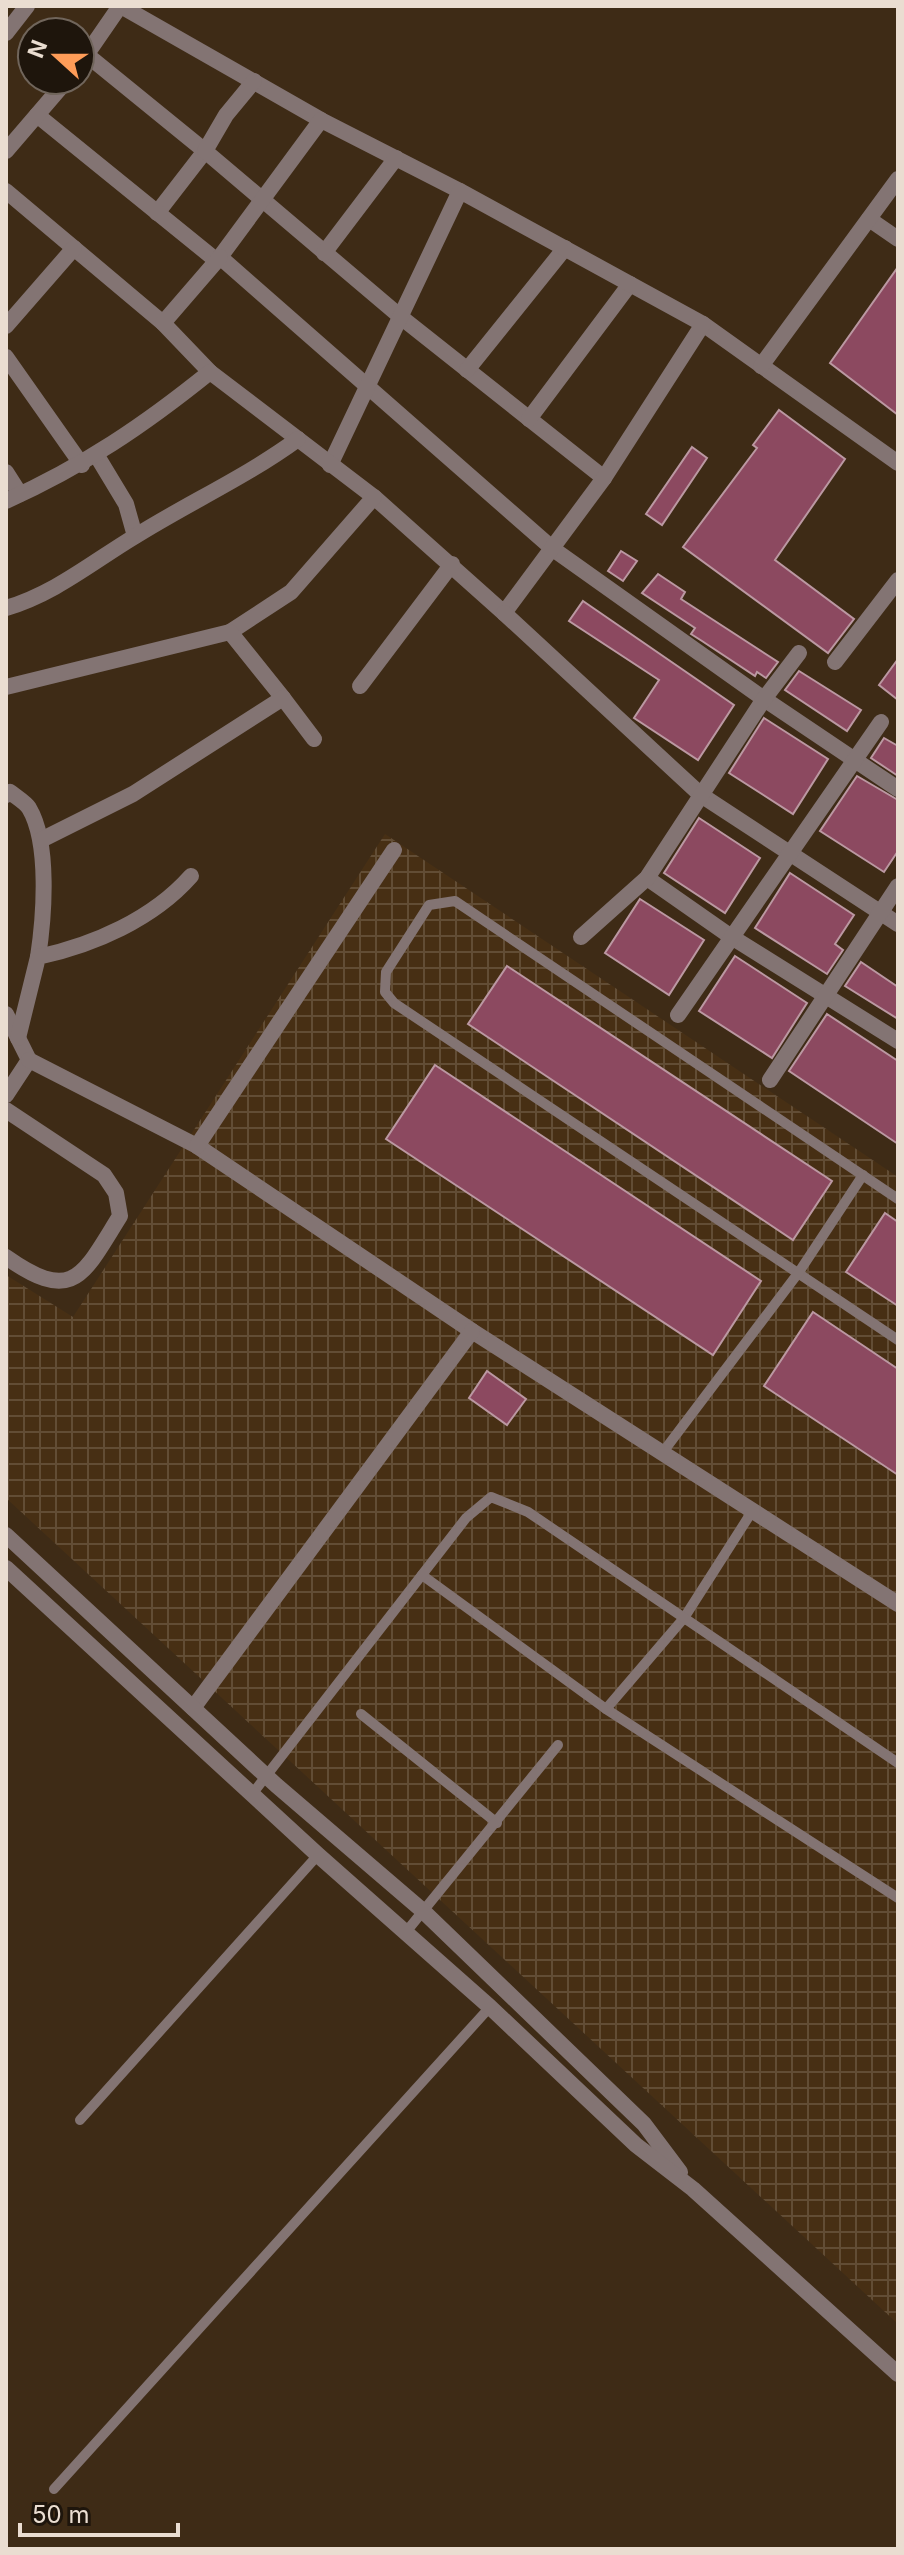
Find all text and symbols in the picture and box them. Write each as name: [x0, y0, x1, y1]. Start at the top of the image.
north arrow: [16, 16, 96, 96]
text: N: [22, 36, 52, 61]
scale bar: [20, 2487, 178, 2537]
text: 50 m: [32, 2500, 90, 2529]

